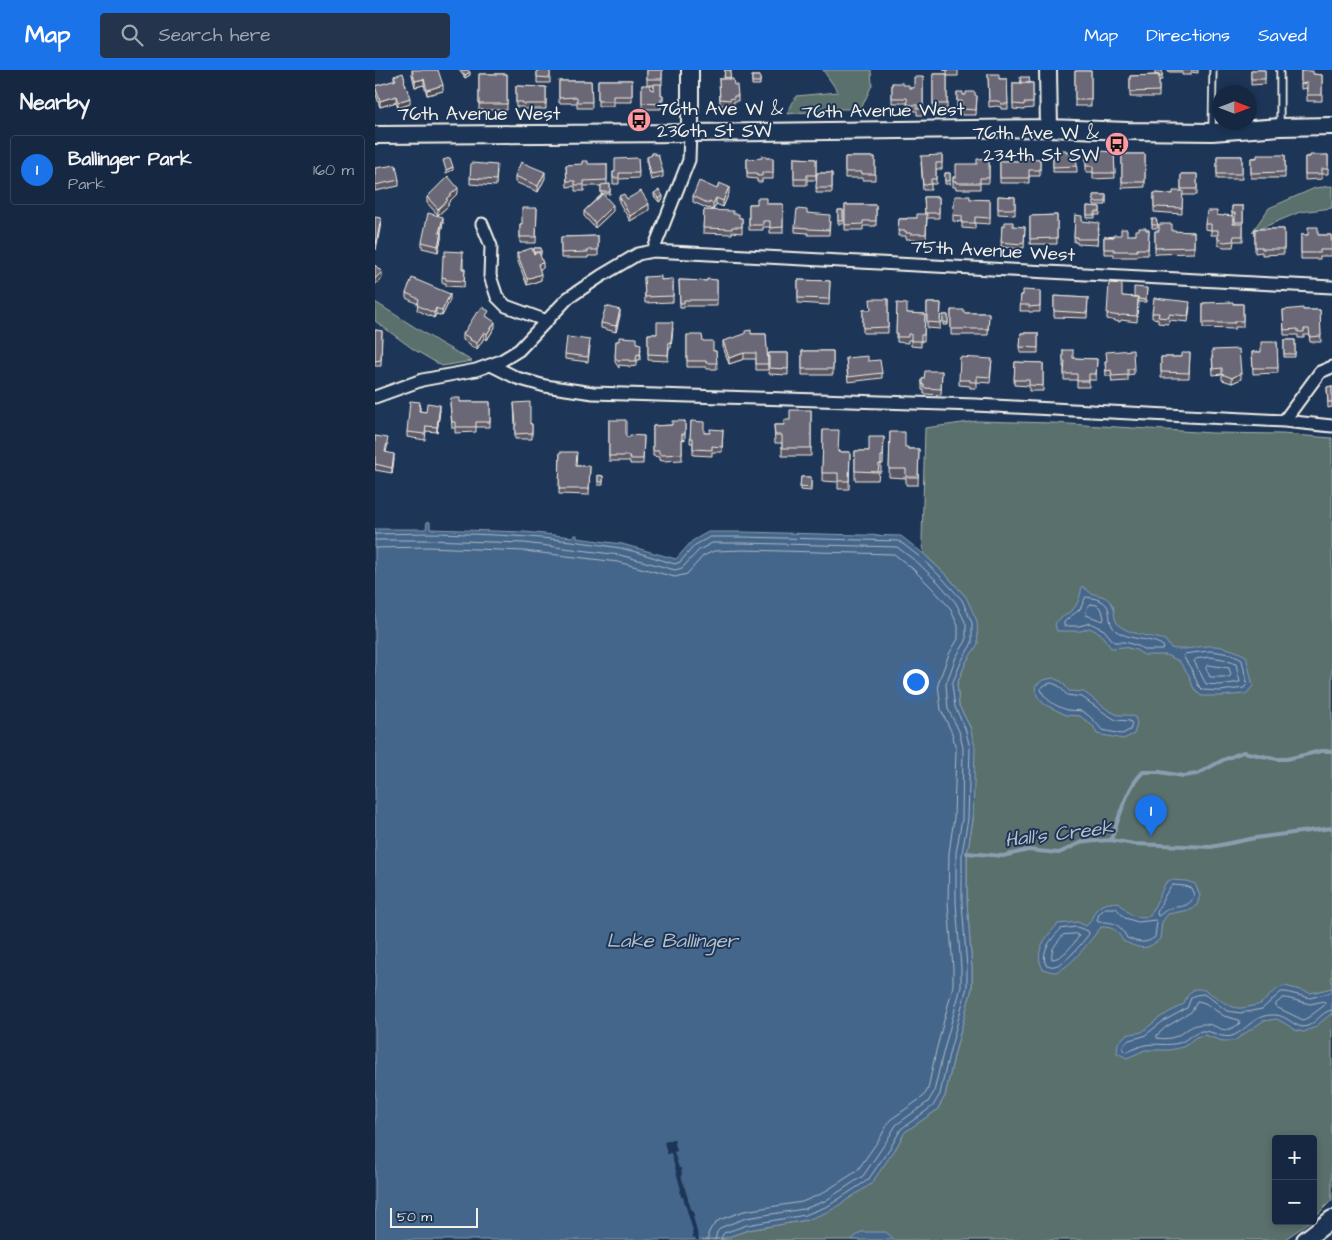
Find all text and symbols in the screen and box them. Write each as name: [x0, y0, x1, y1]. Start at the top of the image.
search box: [100, 13, 450, 58]
text: Map: [25, 18, 70, 52]
icon: search: [118, 21, 146, 49]
text: Search here: [158, 22, 271, 49]
text: Map: [1084, 23, 1118, 48]
text: Directions: [1146, 23, 1230, 48]
text: Saved: [1258, 23, 1307, 48]
north arrow: [1212, 85, 1257, 130]
text: Nearby: [20, 88, 90, 117]
place label: 76th Ave W & 236th St SW: [657, 96, 784, 145]
street label: 76th Avenue West: [801, 96, 965, 126]
street label: 76th Avenue West: [397, 101, 561, 128]
bus stop icon: 76th Ave W & 236th St SW: [626, 107, 652, 133]
place label: 76th Ave W & 234th St SW: [973, 120, 1099, 169]
bus stop icon: 76th Ave W & 234th St SW: [1104, 131, 1130, 157]
text: Ballinger Park: [68, 146, 192, 173]
text: 1: [36, 159, 38, 181]
text: 160 m: [313, 159, 354, 181]
text: Park: [68, 173, 105, 195]
street label: 75th Avenue West: [910, 233, 1076, 269]
your location: [903, 669, 929, 695]
pin: 1: [1135, 795, 1167, 836]
water label: Hall's Creek: [1003, 813, 1116, 855]
water label: Lake Ballinger: [606, 927, 739, 956]
map controls: [1272, 1135, 1317, 1225]
button: +: [1272, 1135, 1317, 1180]
button: −: [1272, 1180, 1317, 1225]
scale bar: [390, 1205, 477, 1228]
text: 50 m: [397, 1207, 432, 1227]

